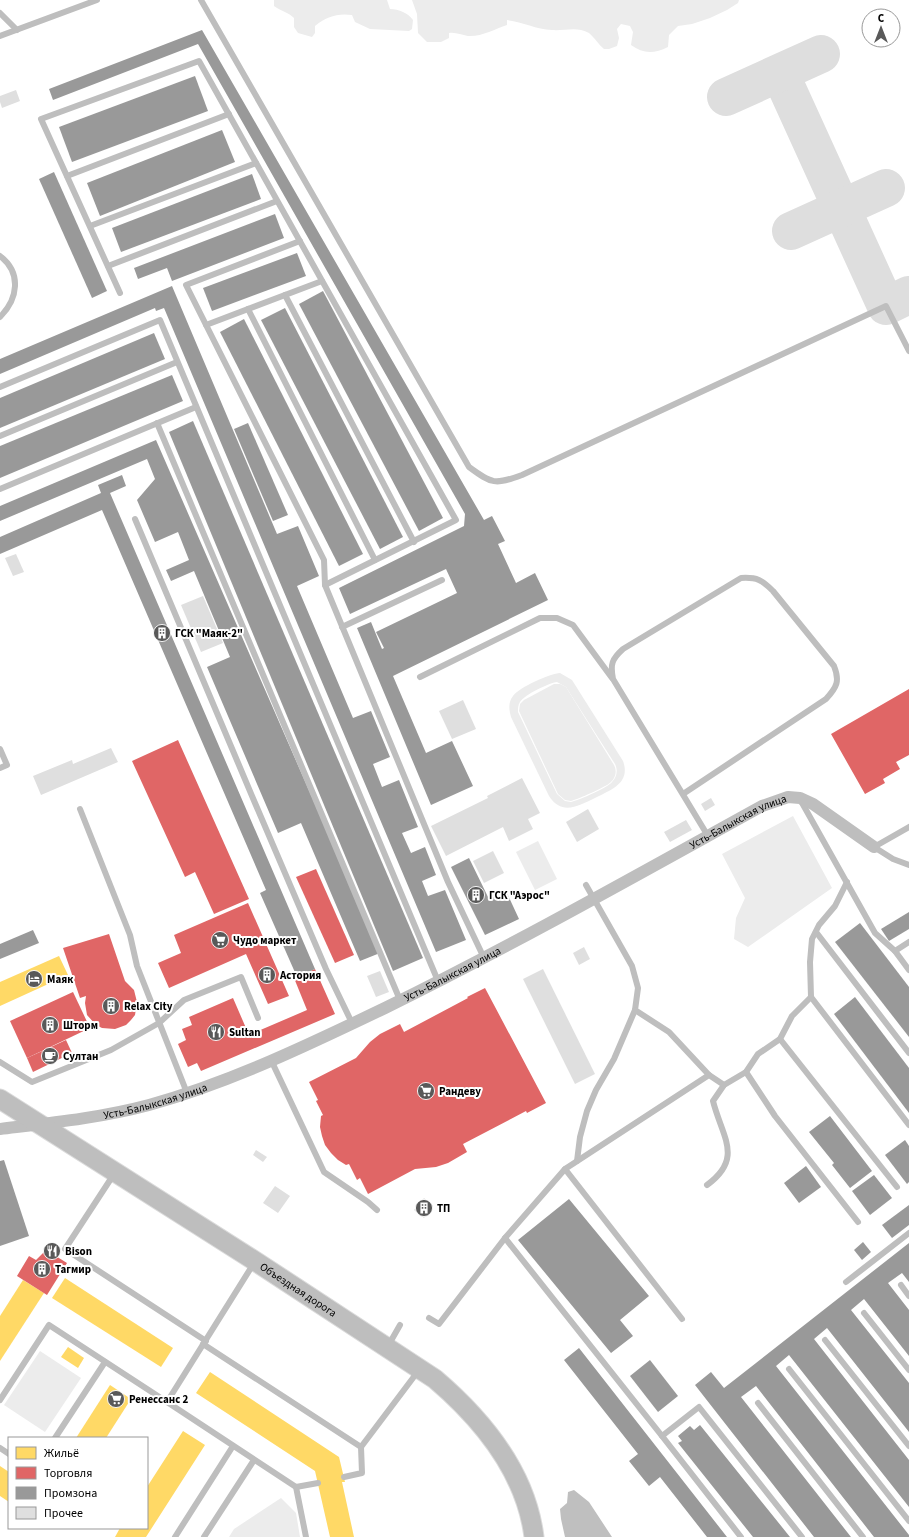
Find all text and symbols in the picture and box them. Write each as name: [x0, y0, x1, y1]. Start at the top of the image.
north arrow: [861, 8, 901, 48]
text: С: [878, 11, 885, 26]
building icon: ГСК "Маяк-2": [152, 623, 172, 643]
place label: ГСК "Маяк-2": [175, 626, 243, 641]
street label: Усть-Балыкская улица: [687, 791, 789, 853]
building icon: ГСК "Аэрос": [466, 885, 486, 905]
place label: ГСК "Аэрос": [489, 888, 550, 903]
supermarket icon: Чудо маркет: [210, 930, 230, 950]
place label: Чудо маркет: [233, 933, 297, 948]
street label: Усть-Балыкская улица: [401, 943, 504, 1005]
building icon: Астория: [257, 965, 277, 985]
place label: Астория: [279, 968, 321, 983]
hotel icon: Маяк: [24, 969, 44, 989]
place label: Маяк: [47, 972, 73, 987]
building icon: Relax City: [101, 996, 121, 1016]
place label: Relax City: [124, 999, 173, 1014]
building icon: Шторм: [40, 1015, 60, 1035]
place label: Шторм: [63, 1018, 98, 1033]
restaurant icon: Sultan: [206, 1022, 226, 1042]
place label: Sultan: [229, 1025, 261, 1040]
cafe icon: Султан: [40, 1046, 60, 1066]
place label: Султан: [63, 1049, 98, 1064]
street label: Усть-Балыкская улица: [102, 1080, 209, 1123]
supermarket icon: Рандеву: [416, 1081, 436, 1101]
place label: Рандеву: [439, 1084, 481, 1099]
building icon: ТП: [414, 1198, 434, 1218]
place label: ТП: [437, 1201, 450, 1216]
restaurant icon: Bison: [42, 1241, 62, 1261]
place label: Bison: [65, 1244, 92, 1259]
building icon: Тагмир: [32, 1259, 52, 1279]
street label: Объездная дорога: [257, 1259, 339, 1321]
place label: Тагмир: [55, 1262, 91, 1277]
supermarket icon: Ренессанс 2: [106, 1389, 126, 1409]
place label: Ренессанс 2: [129, 1392, 189, 1407]
legend: [8, 1437, 148, 1529]
text: Жильё: [44, 1445, 79, 1462]
text: Торговля: [44, 1465, 92, 1482]
text: Промзона: [44, 1485, 97, 1502]
text: Прочее: [44, 1505, 83, 1522]

